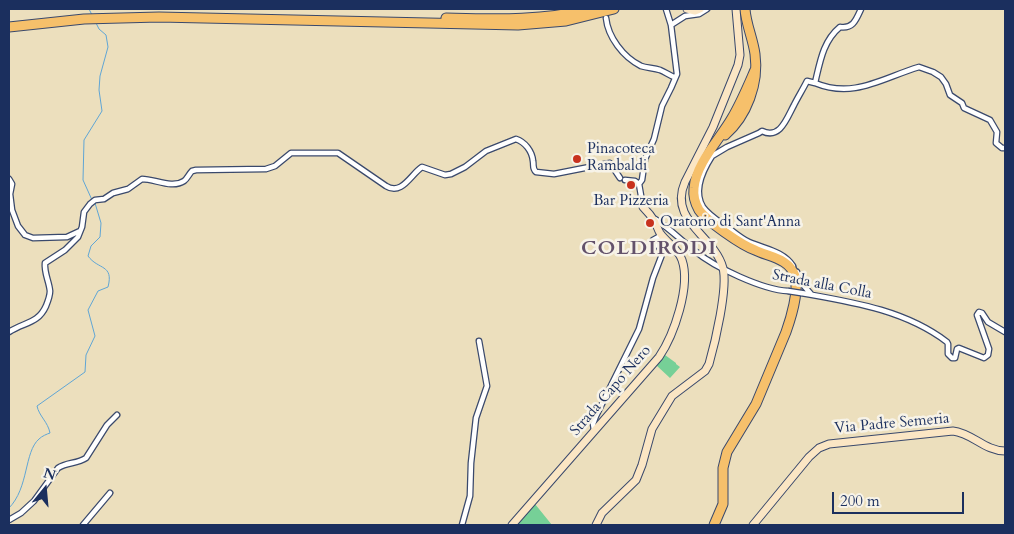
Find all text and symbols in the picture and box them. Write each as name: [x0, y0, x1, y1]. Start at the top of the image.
place label: Pinacoteca Rambaldi: [587, 141, 655, 176]
marker: Pinacoteca Rambaldi: [571, 153, 583, 165]
marker: Bar Pizzeria: [625, 179, 637, 191]
place label: Bar Pizzeria: [593, 193, 669, 211]
place label: Oratorio di Sant'Anna: [660, 214, 801, 232]
marker: Oratorio di Sant'Anna: [644, 217, 656, 229]
district label: COLDIRODI: [580, 237, 718, 261]
street label: Strada alla Colla: [771, 267, 873, 303]
street label: Strada Capo Nero: [567, 342, 655, 440]
street label: Via Padre Semeria: [834, 410, 950, 438]
text: N: [41, 463, 58, 485]
north arrow: [20, 464, 70, 514]
scale bar: [834, 482, 966, 514]
text: 200 m: [840, 491, 880, 511]

